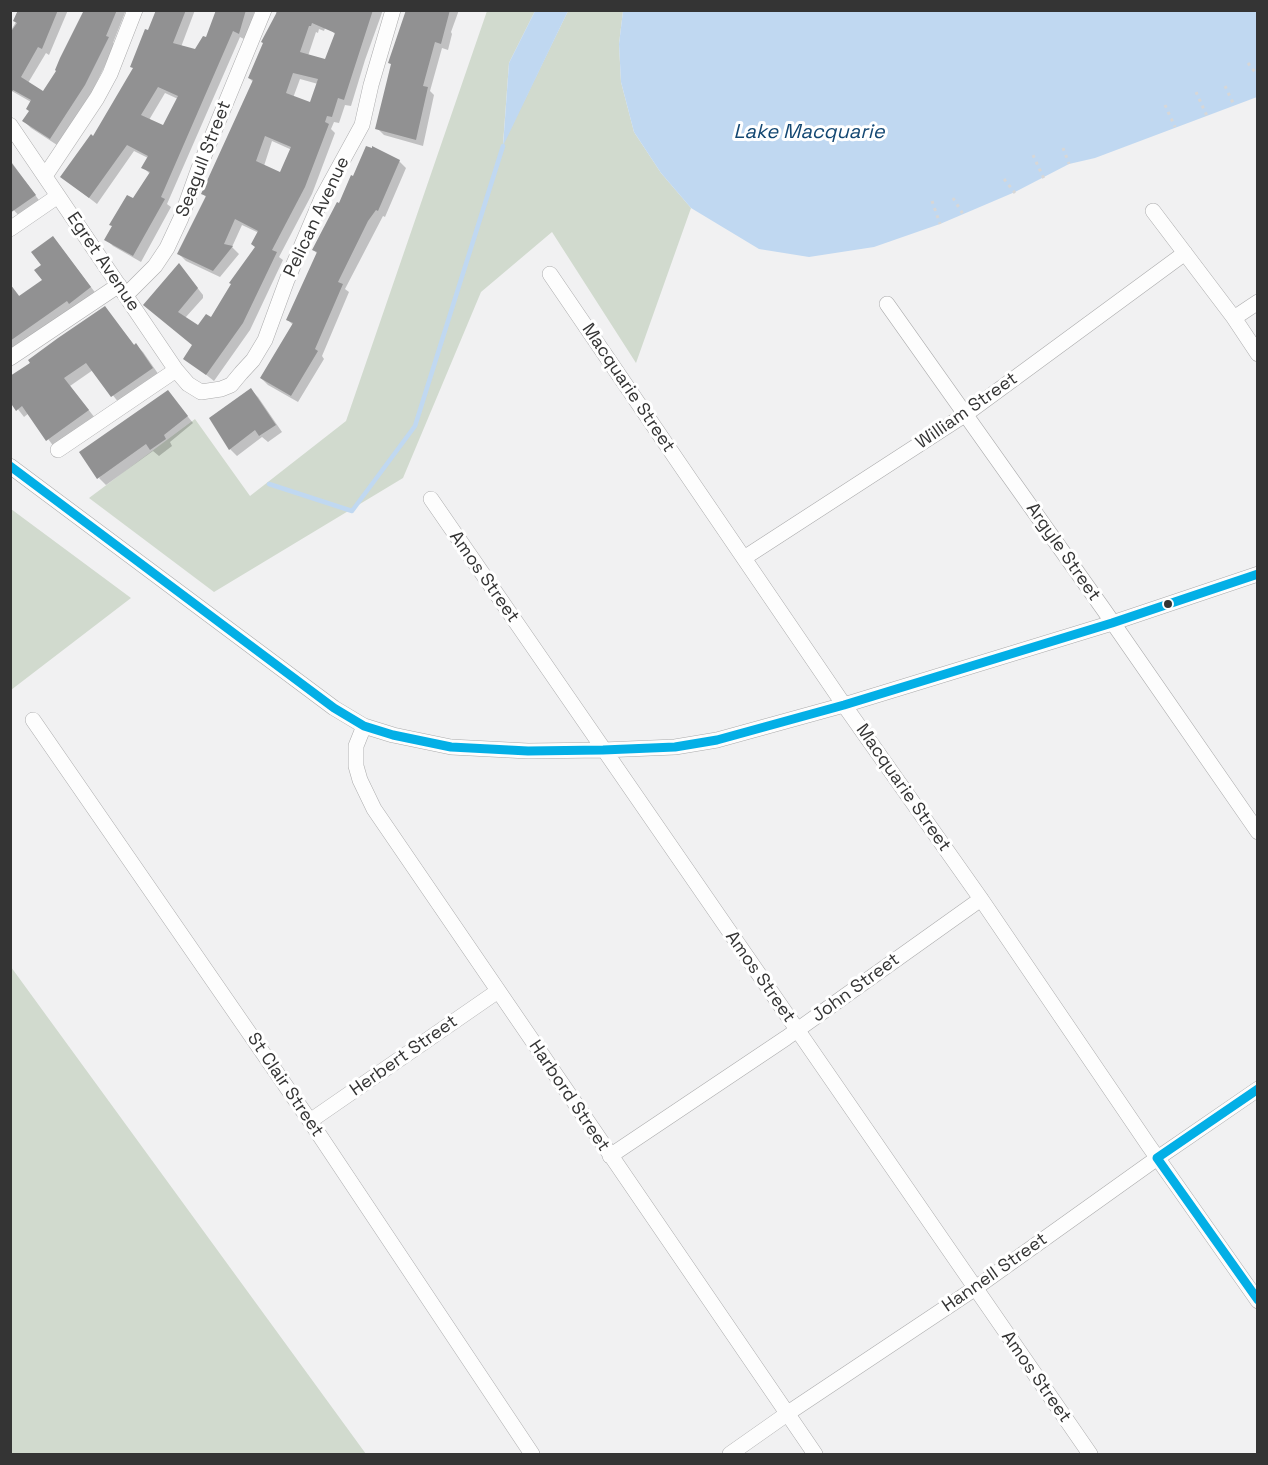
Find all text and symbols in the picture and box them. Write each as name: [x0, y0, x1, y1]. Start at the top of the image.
street label: Seagull Street: [172, 98, 236, 220]
water label: Lake Macquarie: [733, 121, 885, 145]
street label: Pelican Avenue: [280, 153, 354, 281]
street label: Egret Avenue: [62, 208, 144, 316]
street label: Macquarie Street: [577, 319, 679, 457]
street label: William Street: [912, 368, 1022, 454]
street label: Argyle Street: [1021, 499, 1105, 605]
street label: Amos Street: [444, 527, 524, 627]
unlabelled marker: [1162, 598, 1174, 610]
street label: Macquarie Street: [851, 720, 955, 856]
street label: Amos Street: [720, 927, 800, 1027]
street label: John Street: [808, 949, 904, 1027]
street label: Herbert Street: [346, 1011, 462, 1101]
street label: St Clair Street: [242, 1029, 328, 1141]
street label: Harbord Street: [524, 1036, 614, 1156]
street label: Hannell Street: [938, 1229, 1052, 1317]
street label: Amos Street: [996, 1327, 1076, 1427]

